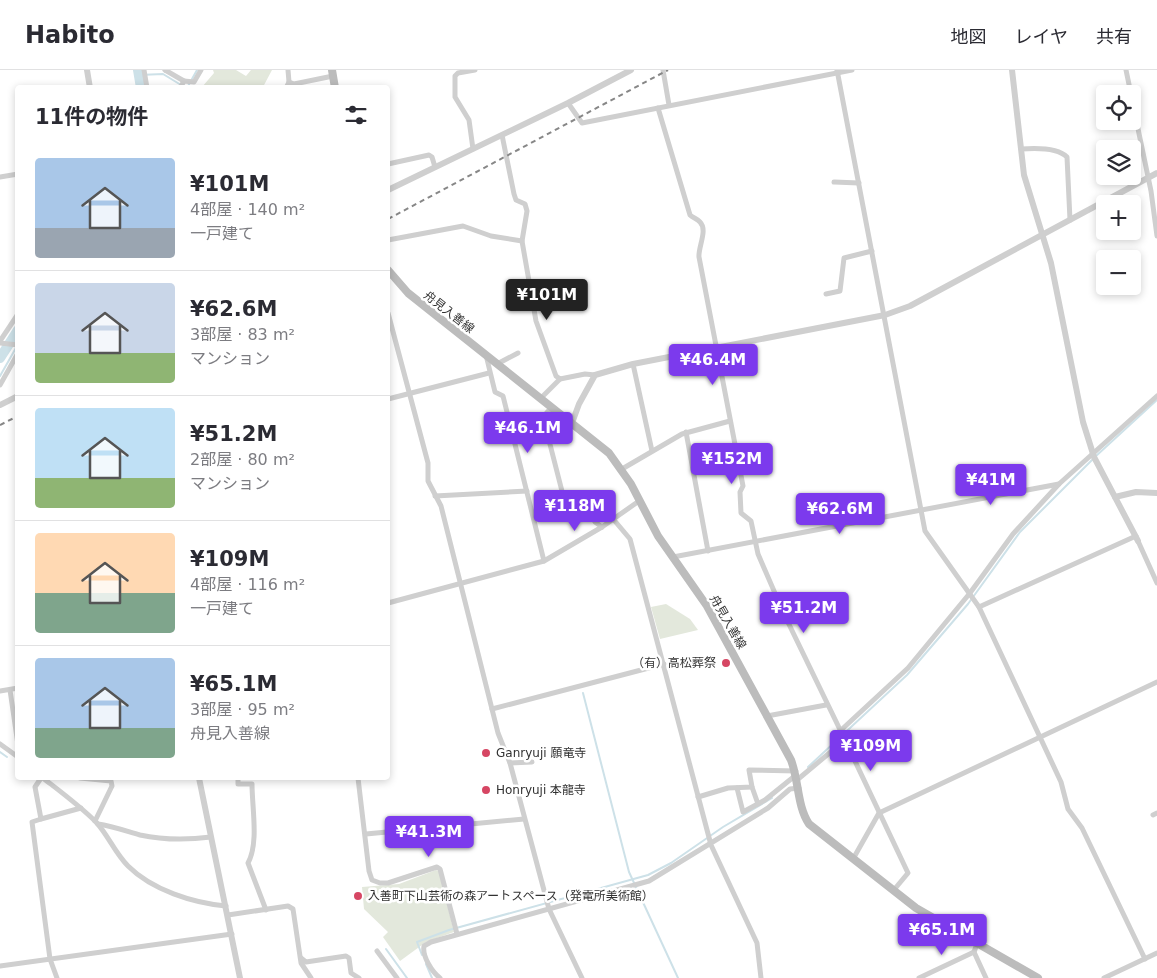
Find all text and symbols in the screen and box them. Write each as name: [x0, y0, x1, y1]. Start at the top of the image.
text: Habito: [25, 21, 115, 49]
text: 地図: [951, 26, 987, 47]
text: レイヤ: [1015, 26, 1068, 47]
text: 共有: [1096, 26, 1132, 47]
map controls: [1096, 85, 1141, 295]
button: locate: [1096, 85, 1141, 130]
icon: filters: [342, 101, 370, 129]
text: 11件の物件: [35, 105, 148, 129]
button: layers: [1096, 140, 1141, 185]
text: ¥101M: [190, 172, 269, 196]
icon: home: [75, 178, 135, 238]
button: +: [1096, 195, 1141, 240]
text: 4部屋 · 140 m²: [190, 200, 305, 219]
text: 一戸建て: [190, 224, 254, 243]
button: −: [1096, 250, 1141, 295]
pin: ¥101M: [512, 278, 582, 321]
text: ¥101M: [517, 285, 577, 304]
street label: 舟見入善線: [421, 288, 477, 336]
text: ¥62.6M: [190, 297, 277, 321]
icon: home: [75, 303, 135, 363]
text: 3部屋 · 83 m²: [190, 325, 295, 344]
pin: ¥46.4M: [672, 344, 754, 386]
text: マンション: [190, 349, 270, 368]
text: ¥46.4M: [680, 350, 746, 369]
pin: ¥46.1M: [487, 412, 569, 454]
text: ¥46.1M: [495, 418, 561, 437]
text: ¥51.2M: [190, 422, 277, 446]
icon: home: [75, 428, 135, 488]
pin: ¥152M: [697, 442, 767, 485]
text: ¥152M: [702, 449, 762, 468]
text: 2部屋 · 80 m²: [190, 450, 295, 469]
pin: ¥41M: [961, 464, 1021, 506]
text: ¥41M: [966, 470, 1016, 489]
text: マンション: [190, 474, 270, 493]
pin: ¥118M: [540, 490, 610, 532]
pin: ¥62.6M: [799, 492, 881, 535]
text: ¥118M: [545, 496, 605, 515]
text: ¥62.6M: [807, 499, 873, 518]
text: ¥109M: [190, 547, 269, 571]
icon: home: [75, 553, 135, 613]
text: 4部屋 · 116 m²: [190, 575, 305, 594]
pin: ¥51.2M: [763, 592, 845, 634]
street label: 舟見入善線: [707, 593, 749, 651]
text: ¥51.2M: [771, 598, 837, 617]
text: 一戸建て: [190, 599, 254, 618]
place label: （有）高松葬祭: [632, 656, 716, 670]
marker: （有）高松葬祭: [720, 657, 732, 669]
text: ¥65.1M: [190, 672, 277, 696]
icon: home: [75, 678, 135, 738]
text: 3部屋 · 95 m²: [190, 700, 295, 719]
text: 舟見入善線: [190, 724, 270, 743]
pin: ¥109M: [836, 730, 906, 772]
text: ¥109M: [841, 736, 901, 755]
place label: Ganryuji 願竜寺: [496, 746, 586, 760]
marker: Ganryuji 願竜寺: [480, 747, 492, 759]
place label: Honryuji 本龍寺: [496, 783, 586, 797]
marker: Honryuji 本龍寺: [480, 784, 492, 796]
pin: ¥41.3M: [388, 816, 470, 858]
text: ¥41.3M: [396, 822, 462, 841]
place label: 入善町下山芸術の森アートスペース（発電所美術館）: [368, 889, 654, 903]
marker: 入善町下山芸術の森アートスペース（発電所美術館）: [352, 890, 364, 902]
pin: ¥65.1M: [901, 914, 983, 956]
text: ¥65.1M: [909, 920, 975, 939]

